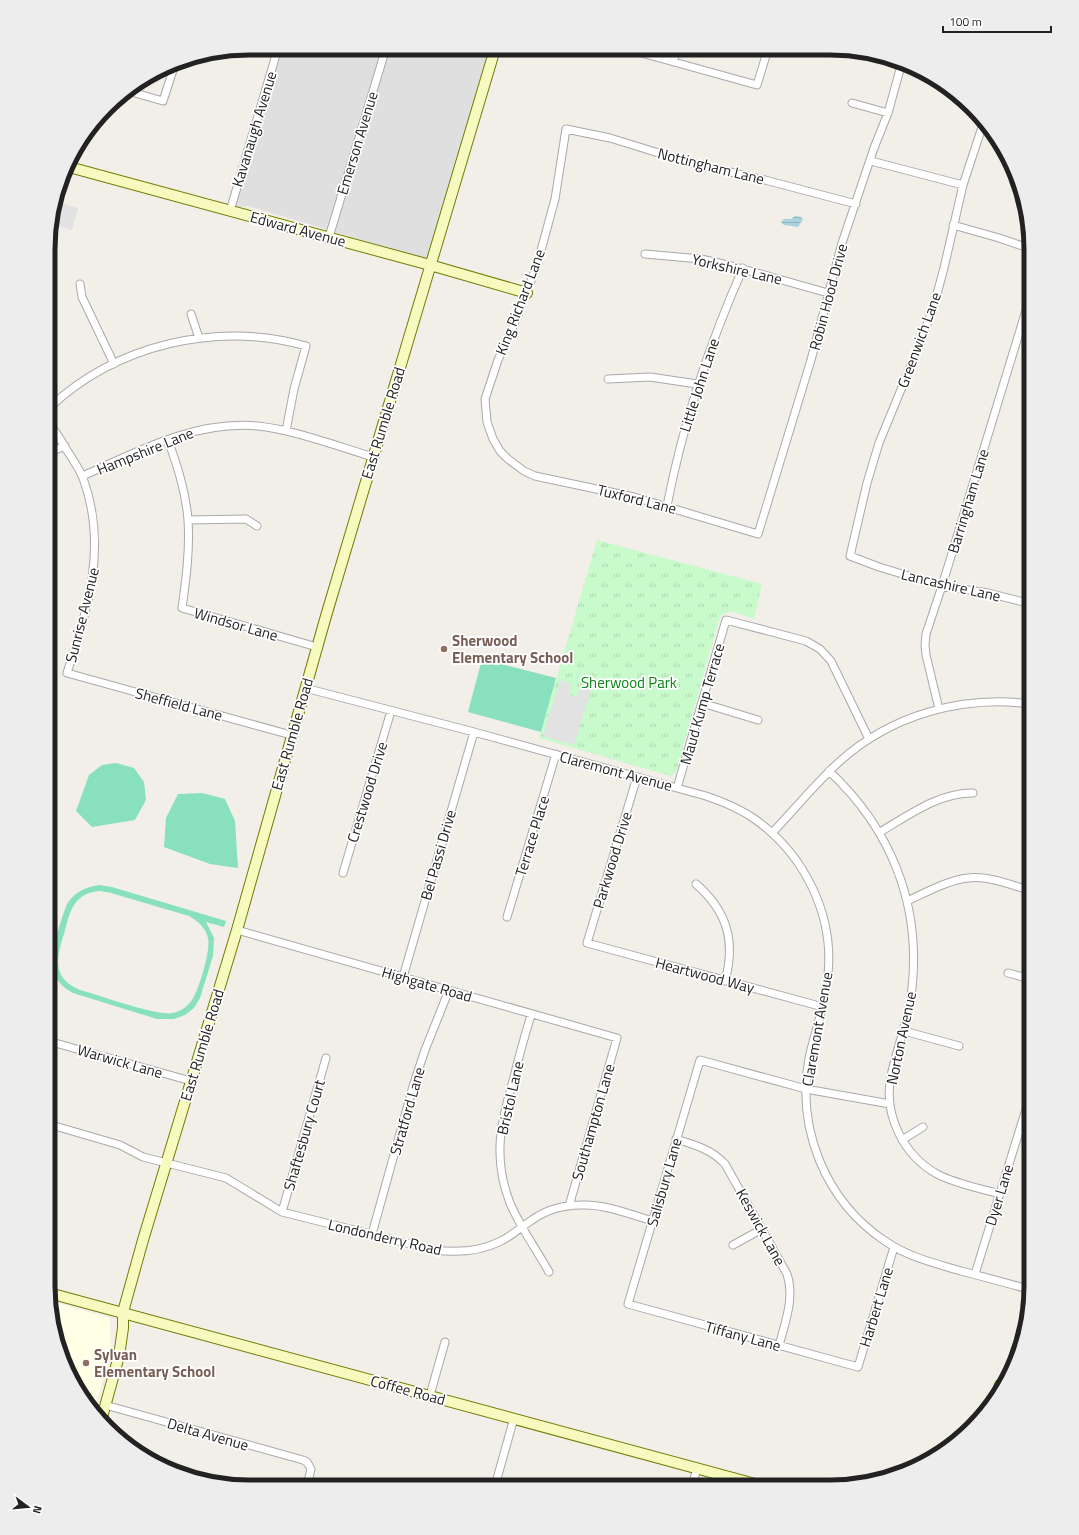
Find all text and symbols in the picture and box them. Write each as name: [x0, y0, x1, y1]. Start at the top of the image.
scale bar: [943, 8, 1051, 34]
text: 100 m: [949, 12, 982, 31]
street label: Kavanaugh Avenue: [225, 68, 283, 190]
street label: Emerson Avenue: [330, 89, 384, 197]
street label: Nottingham Lane: [655, 142, 767, 190]
street label: Edward Avenue: [248, 205, 348, 253]
street label: Robin Hood Drive: [803, 241, 853, 353]
street label: King Richard Lane: [489, 246, 551, 358]
street label: Yorkshire Lane: [690, 247, 784, 291]
street label: Greenwich Lane: [891, 289, 947, 391]
street label: Little John Lane: [673, 335, 725, 435]
street label: East Rumble Road: [355, 364, 411, 482]
street label: Hampshire Lane: [93, 421, 197, 481]
street label: Barringham Lane: [941, 446, 995, 556]
street label: Tuxford Lane: [595, 478, 679, 520]
street label: Lancashire Lane: [899, 562, 1003, 608]
street label: Sunrise Avenue: [59, 565, 105, 665]
street label: Windsor Lane: [191, 601, 281, 647]
place label: Sherwood Elementary School: [452, 629, 573, 669]
street label: Maud Kump Terrace: [674, 641, 730, 767]
marker: Sherwood Elementary School: [439, 644, 449, 654]
park label: Sherwood Park: [581, 671, 677, 694]
street label: East Rumble Road: [265, 675, 319, 793]
street label: Sheffield Lane: [133, 681, 225, 727]
street label: Crestwood Drive: [341, 739, 393, 845]
street label: Claremont Avenue: [557, 745, 675, 797]
street label: Terrace Place: [509, 793, 555, 879]
street label: Bel Passi Drive: [414, 807, 462, 903]
street label: Parkwood Drive: [586, 809, 638, 911]
street label: Heartwood Way: [653, 951, 757, 999]
street label: Highgate Road: [379, 960, 475, 1008]
street label: Claremont Avenue: [796, 970, 838, 1088]
street label: East Rumble Road: [174, 986, 230, 1104]
street label: Norton Avenue: [880, 989, 922, 1087]
street label: Warwick Lane: [75, 1038, 165, 1084]
street label: Bristol Lane: [490, 1059, 530, 1137]
street label: Southampton Lane: [565, 1061, 621, 1183]
street label: Stratford Lane: [383, 1064, 431, 1158]
street label: Shaftesbury Court: [277, 1076, 331, 1193]
street label: Salisbury Lane: [640, 1135, 688, 1229]
street label: Dyer Lane: [979, 1161, 1019, 1229]
street label: Keswick Lane: [730, 1184, 792, 1270]
street label: Londonderry Road: [326, 1213, 444, 1261]
street label: Harbert Lane: [853, 1264, 899, 1350]
street label: Tiffany Lane: [703, 1315, 783, 1357]
place label: Sylvan Elementary School: [94, 1343, 215, 1383]
marker: Sylvan Elementary School: [81, 1358, 91, 1368]
street label: Coffee Road: [368, 1369, 448, 1411]
street label: Delta Avenue: [165, 1411, 251, 1457]
north arrow: [8, 1487, 48, 1527]
text: N: [29, 1504, 46, 1516]

